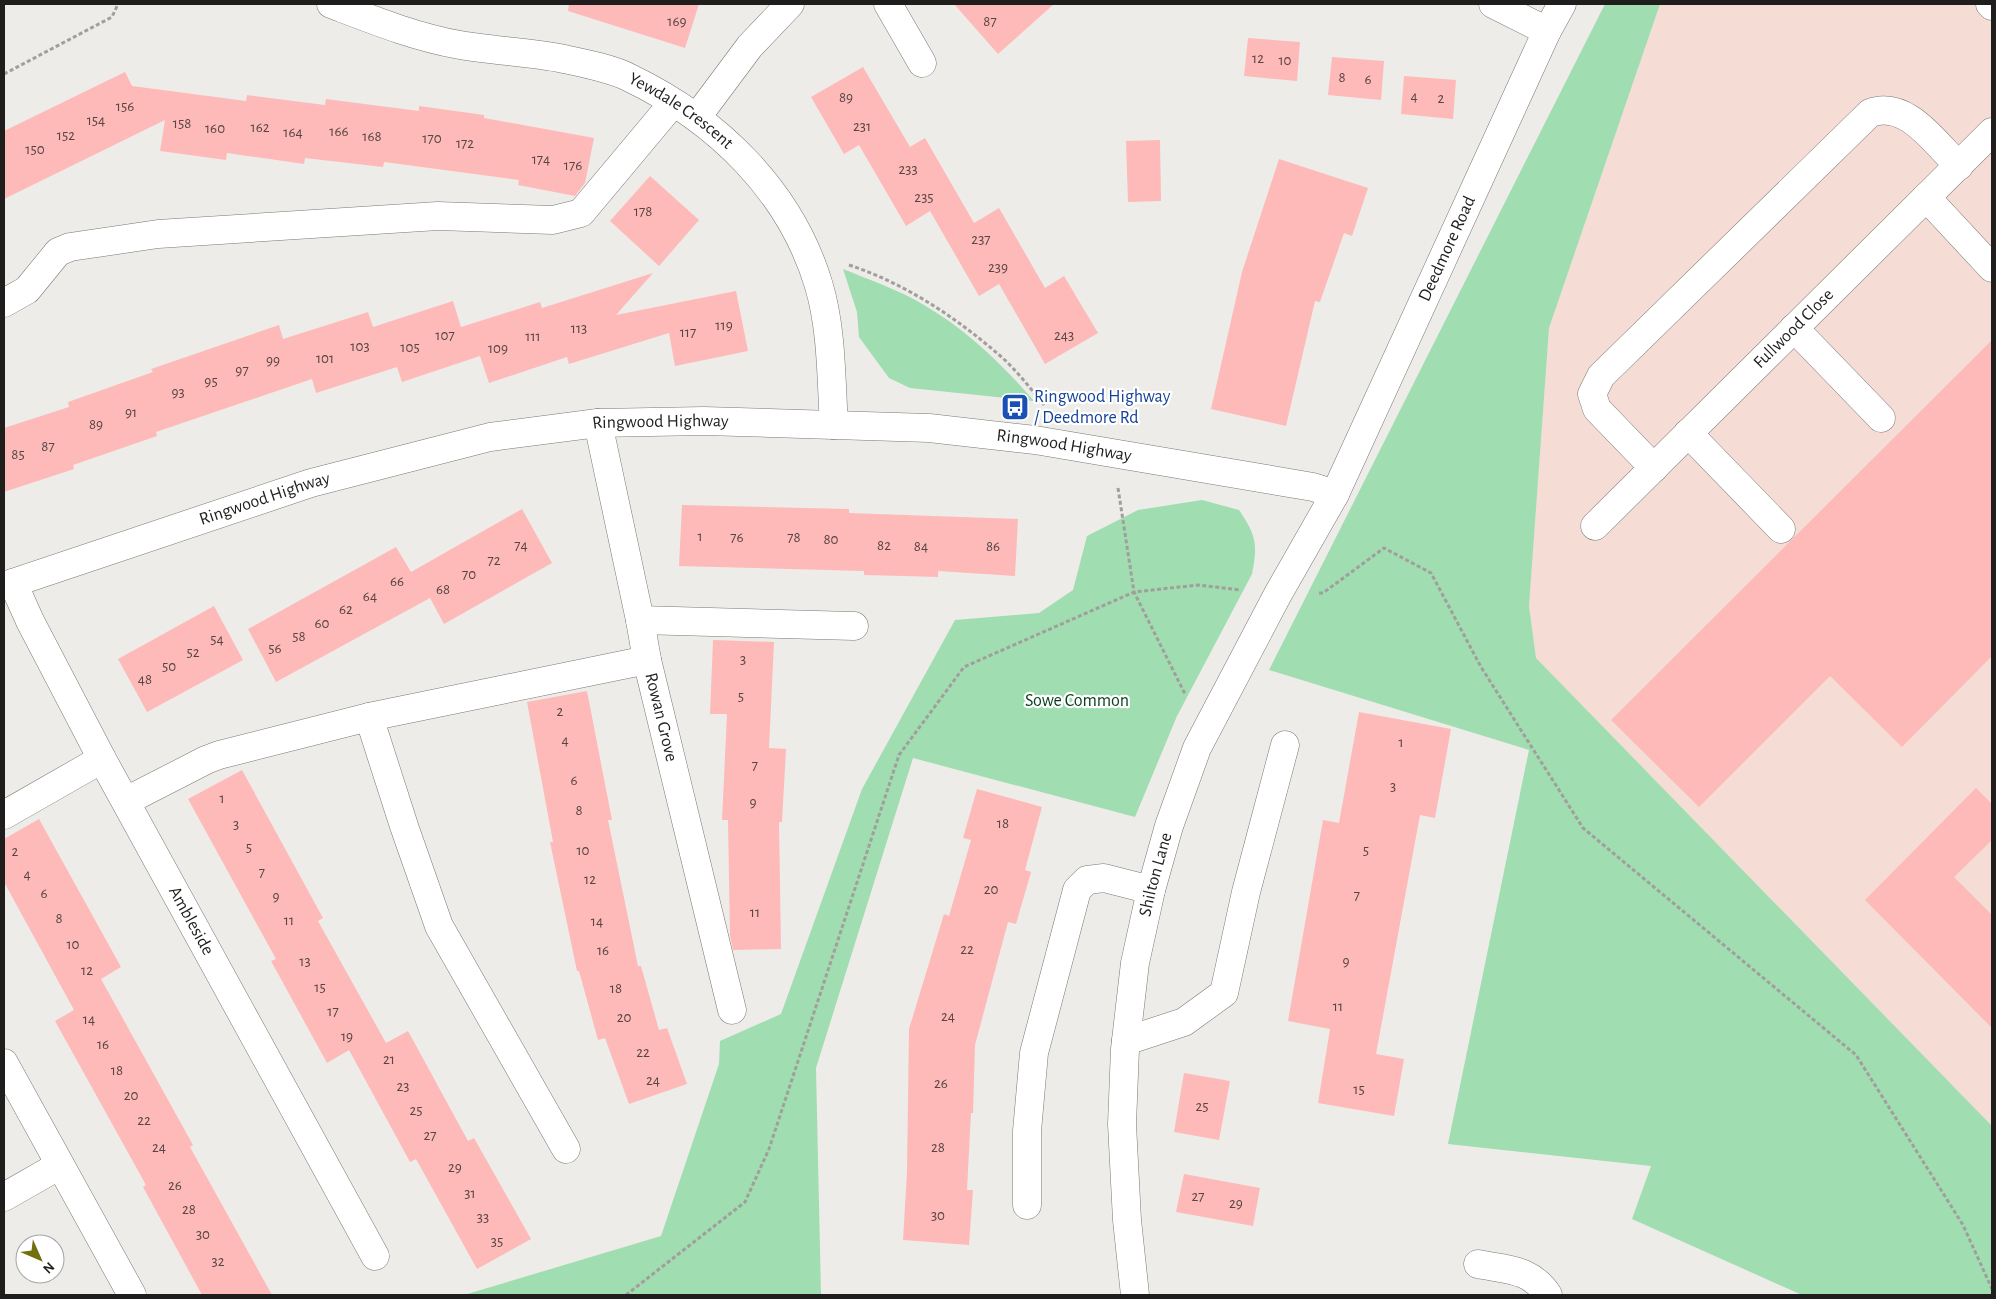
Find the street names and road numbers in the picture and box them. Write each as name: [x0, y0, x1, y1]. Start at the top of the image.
street label: Yewdale Crescent: [626, 70, 737, 153]
street label: Deedmore Road: [1415, 193, 1479, 304]
street label: Fullwood Close: [1750, 286, 1837, 372]
street label: Ringwood Highway: [591, 412, 729, 433]
street label: Ringwood Highway: [996, 427, 1133, 465]
street label: Ringwood Highway: [197, 469, 332, 529]
street label: Rowan Grove: [641, 671, 680, 764]
street label: Shilton Lane: [1136, 831, 1176, 918]
street label: Ambleside: [165, 884, 217, 958]

